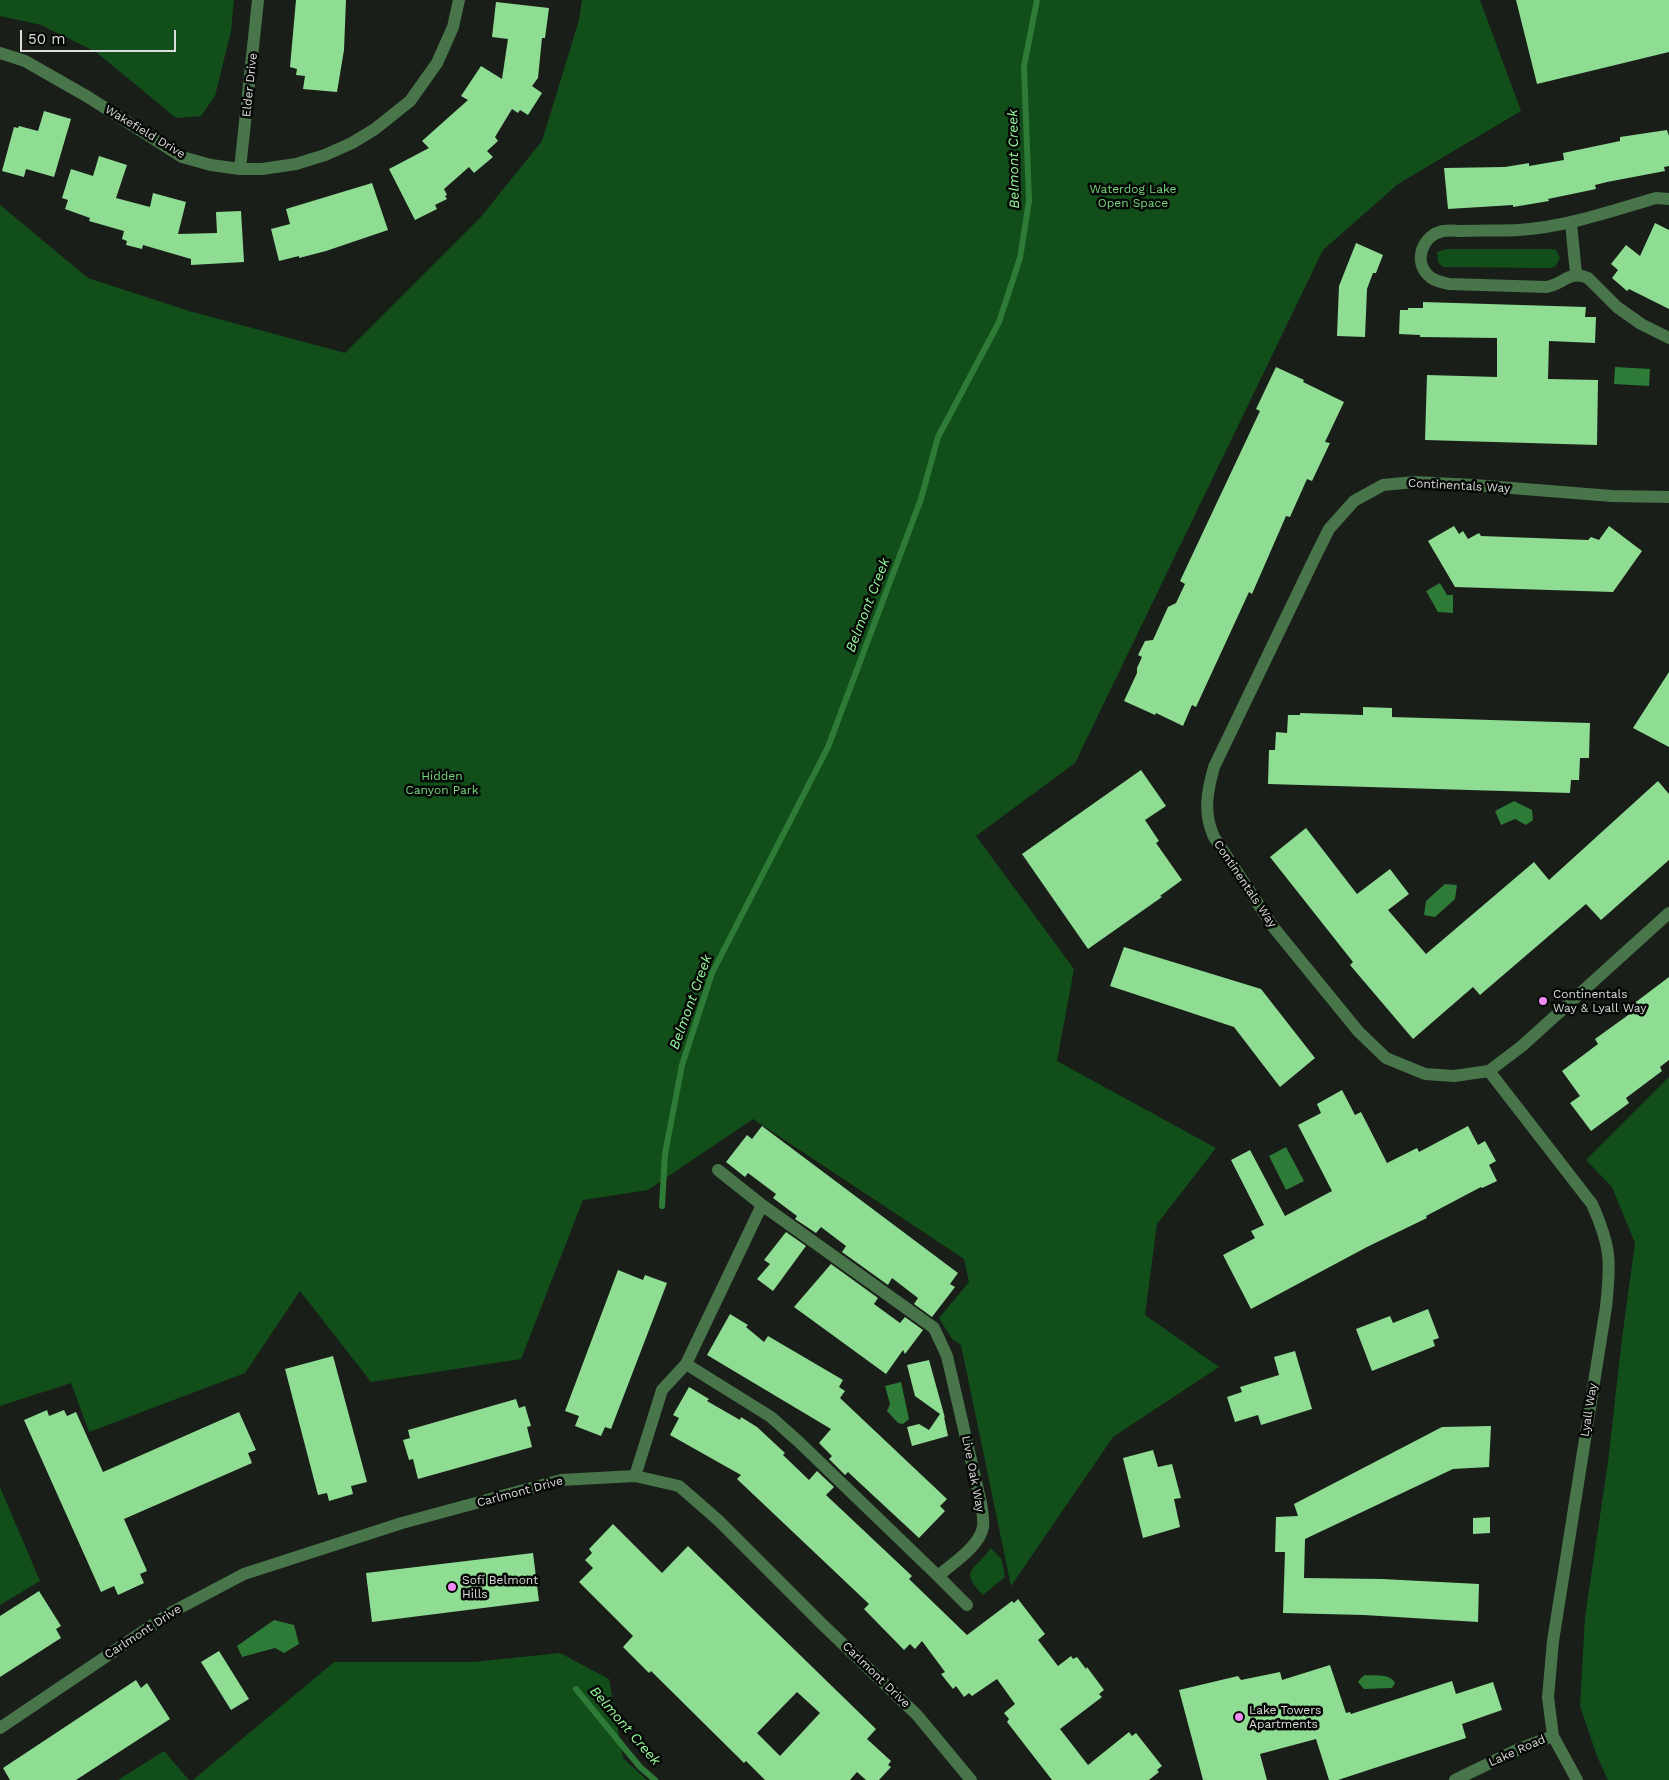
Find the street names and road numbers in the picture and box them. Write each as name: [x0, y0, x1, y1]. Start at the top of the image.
street label: Elder Drive: [239, 52, 261, 118]
street label: Wakefield Drive: [102, 102, 188, 162]
street label: Continentals Way: [1408, 476, 1510, 496]
street label: Continentals Way: [1210, 838, 1280, 930]
street label: Lyall Way: [1578, 1382, 1600, 1438]
street label: Live Oak Way: [958, 1434, 988, 1514]
street label: Carlmont Drive: [475, 1474, 565, 1510]
street label: Carlmont Drive: [102, 1602, 184, 1662]
street label: Carlmont Drive: [839, 1639, 913, 1711]
street label: Lake Road: [1486, 1732, 1548, 1770]

